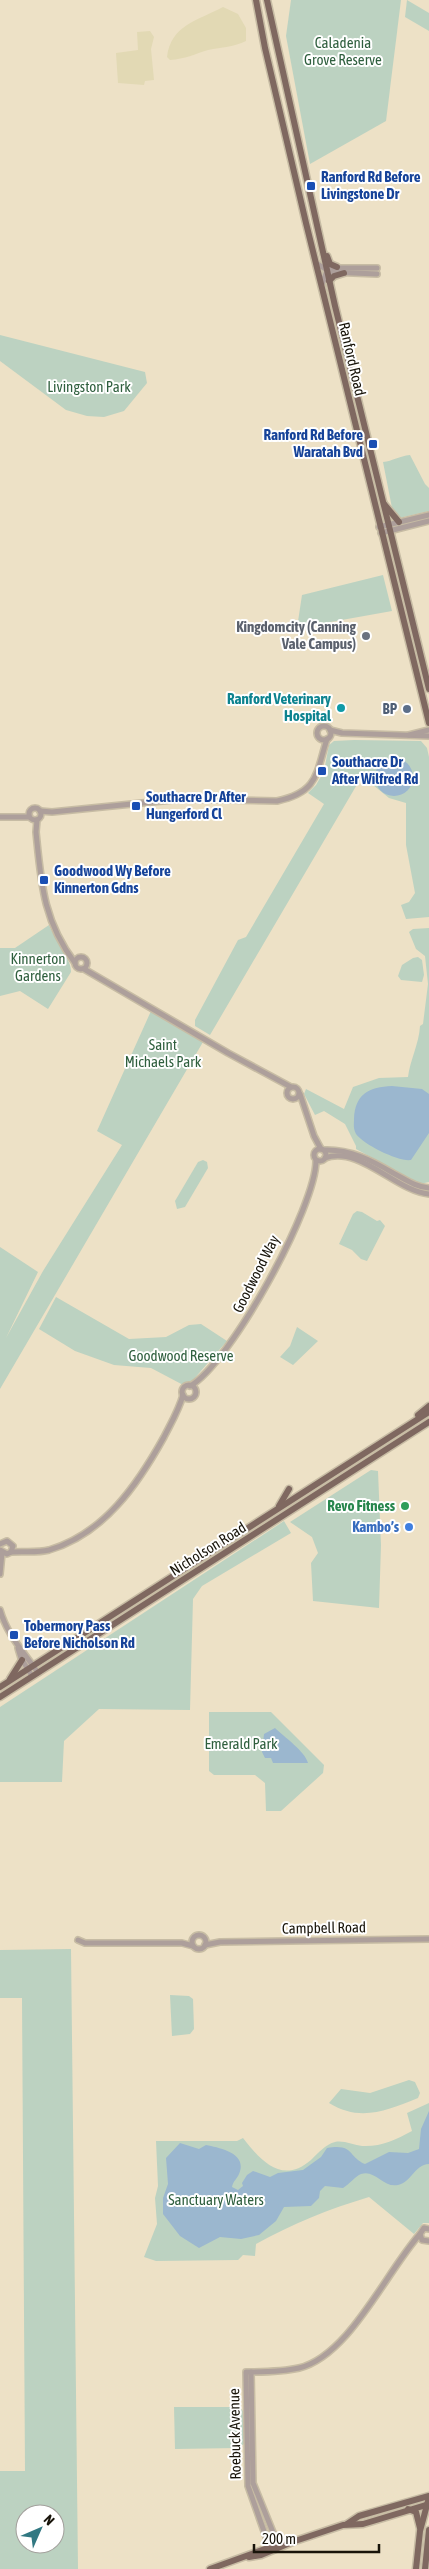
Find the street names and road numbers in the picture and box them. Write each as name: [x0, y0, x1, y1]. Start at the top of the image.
street label: Ranford Road: [336, 320, 369, 397]
street label: Goodwood Way: [229, 1232, 282, 1315]
street label: Nicholson Road: [167, 1518, 249, 1579]
street label: Campbell Road: [282, 1918, 366, 1937]
street label: Roebuck Avenue: [225, 2388, 244, 2480]

